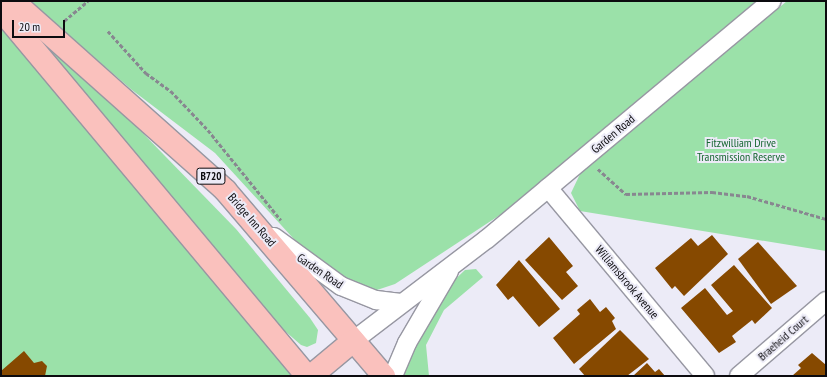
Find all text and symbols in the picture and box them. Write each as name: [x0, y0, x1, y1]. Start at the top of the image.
scale bar: [14, 12, 67, 38]
text: 20 m: [19, 19, 40, 34]
street label: Garden Road: [588, 112, 638, 156]
park label: Fitzwilliam Drive Transmission Reserve: [697, 136, 785, 164]
road number: B720: [196, 167, 226, 185]
street label: Bridge Inn Road: [225, 190, 279, 250]
street label: Williamsbrook Avenue: [592, 242, 662, 322]
street label: Garden Road: [294, 250, 346, 292]
street label: Braeheid Court: [755, 312, 811, 364]

